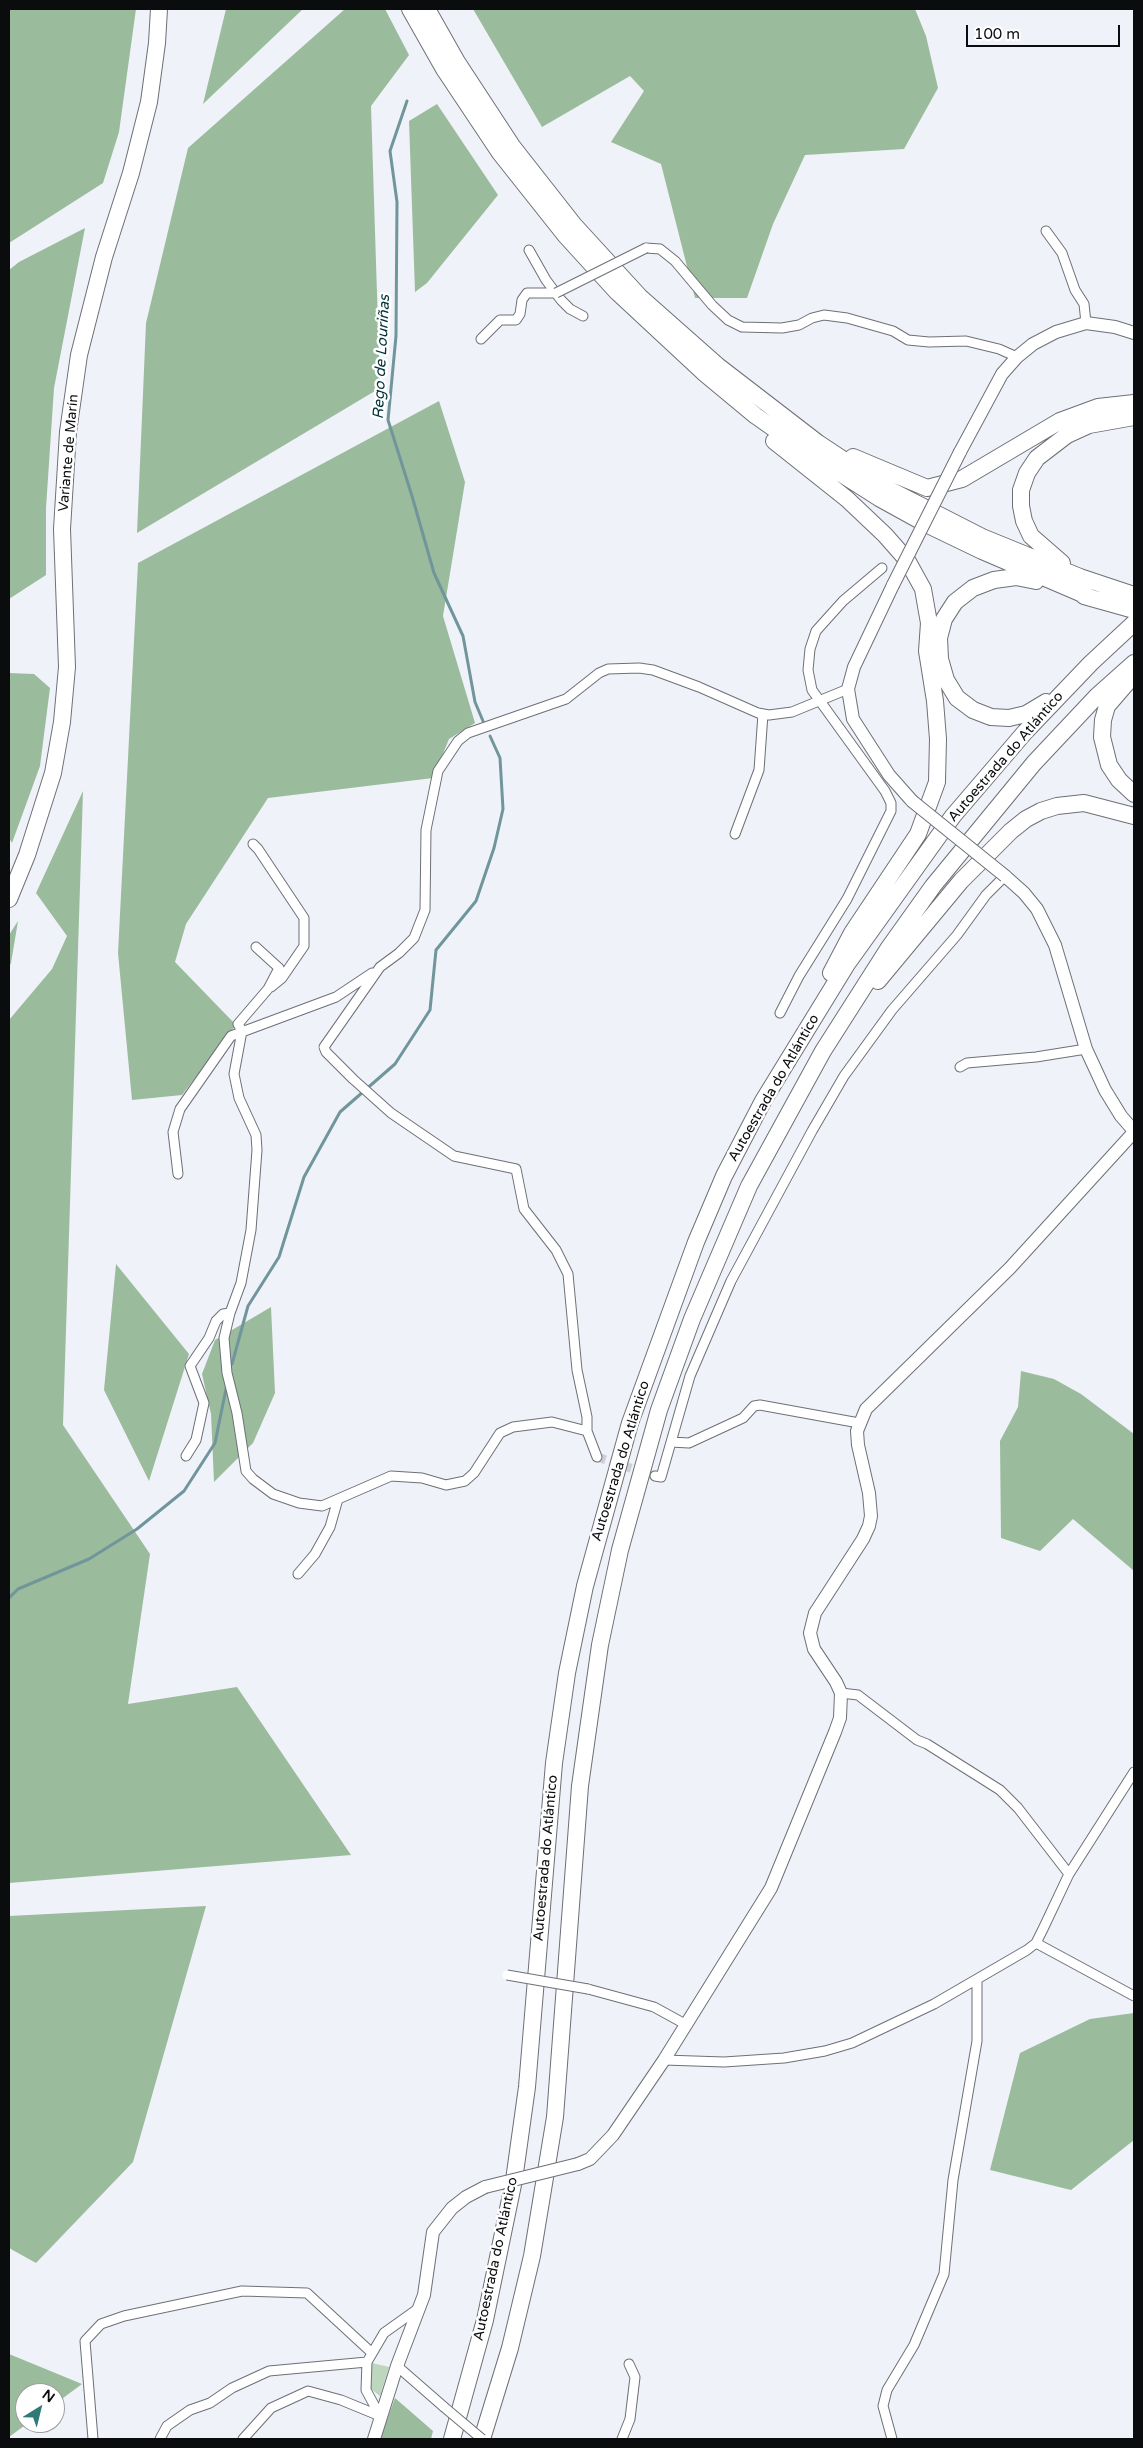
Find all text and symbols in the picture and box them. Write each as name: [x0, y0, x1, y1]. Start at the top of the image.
scale bar: [968, 15, 1122, 47]
text: 100 m: [974, 25, 1020, 43]
water label: Rego de Louriñas: [370, 294, 394, 420]
street label: Variante de Marín: [55, 394, 83, 512]
street label: Autoestrada do Atlántico: [945, 688, 1067, 826]
street label: Autoestrada do Atlántico: [725, 1012, 823, 1164]
street label: Autoestrada do Atlántico: [589, 1379, 653, 1543]
street label: Autoestrada do Atlántico: [530, 1774, 562, 1942]
street label: Autoestrada do Atlántico: [470, 2176, 522, 2342]
north arrow: [15, 2383, 65, 2433]
text: N: [39, 2386, 58, 2406]

